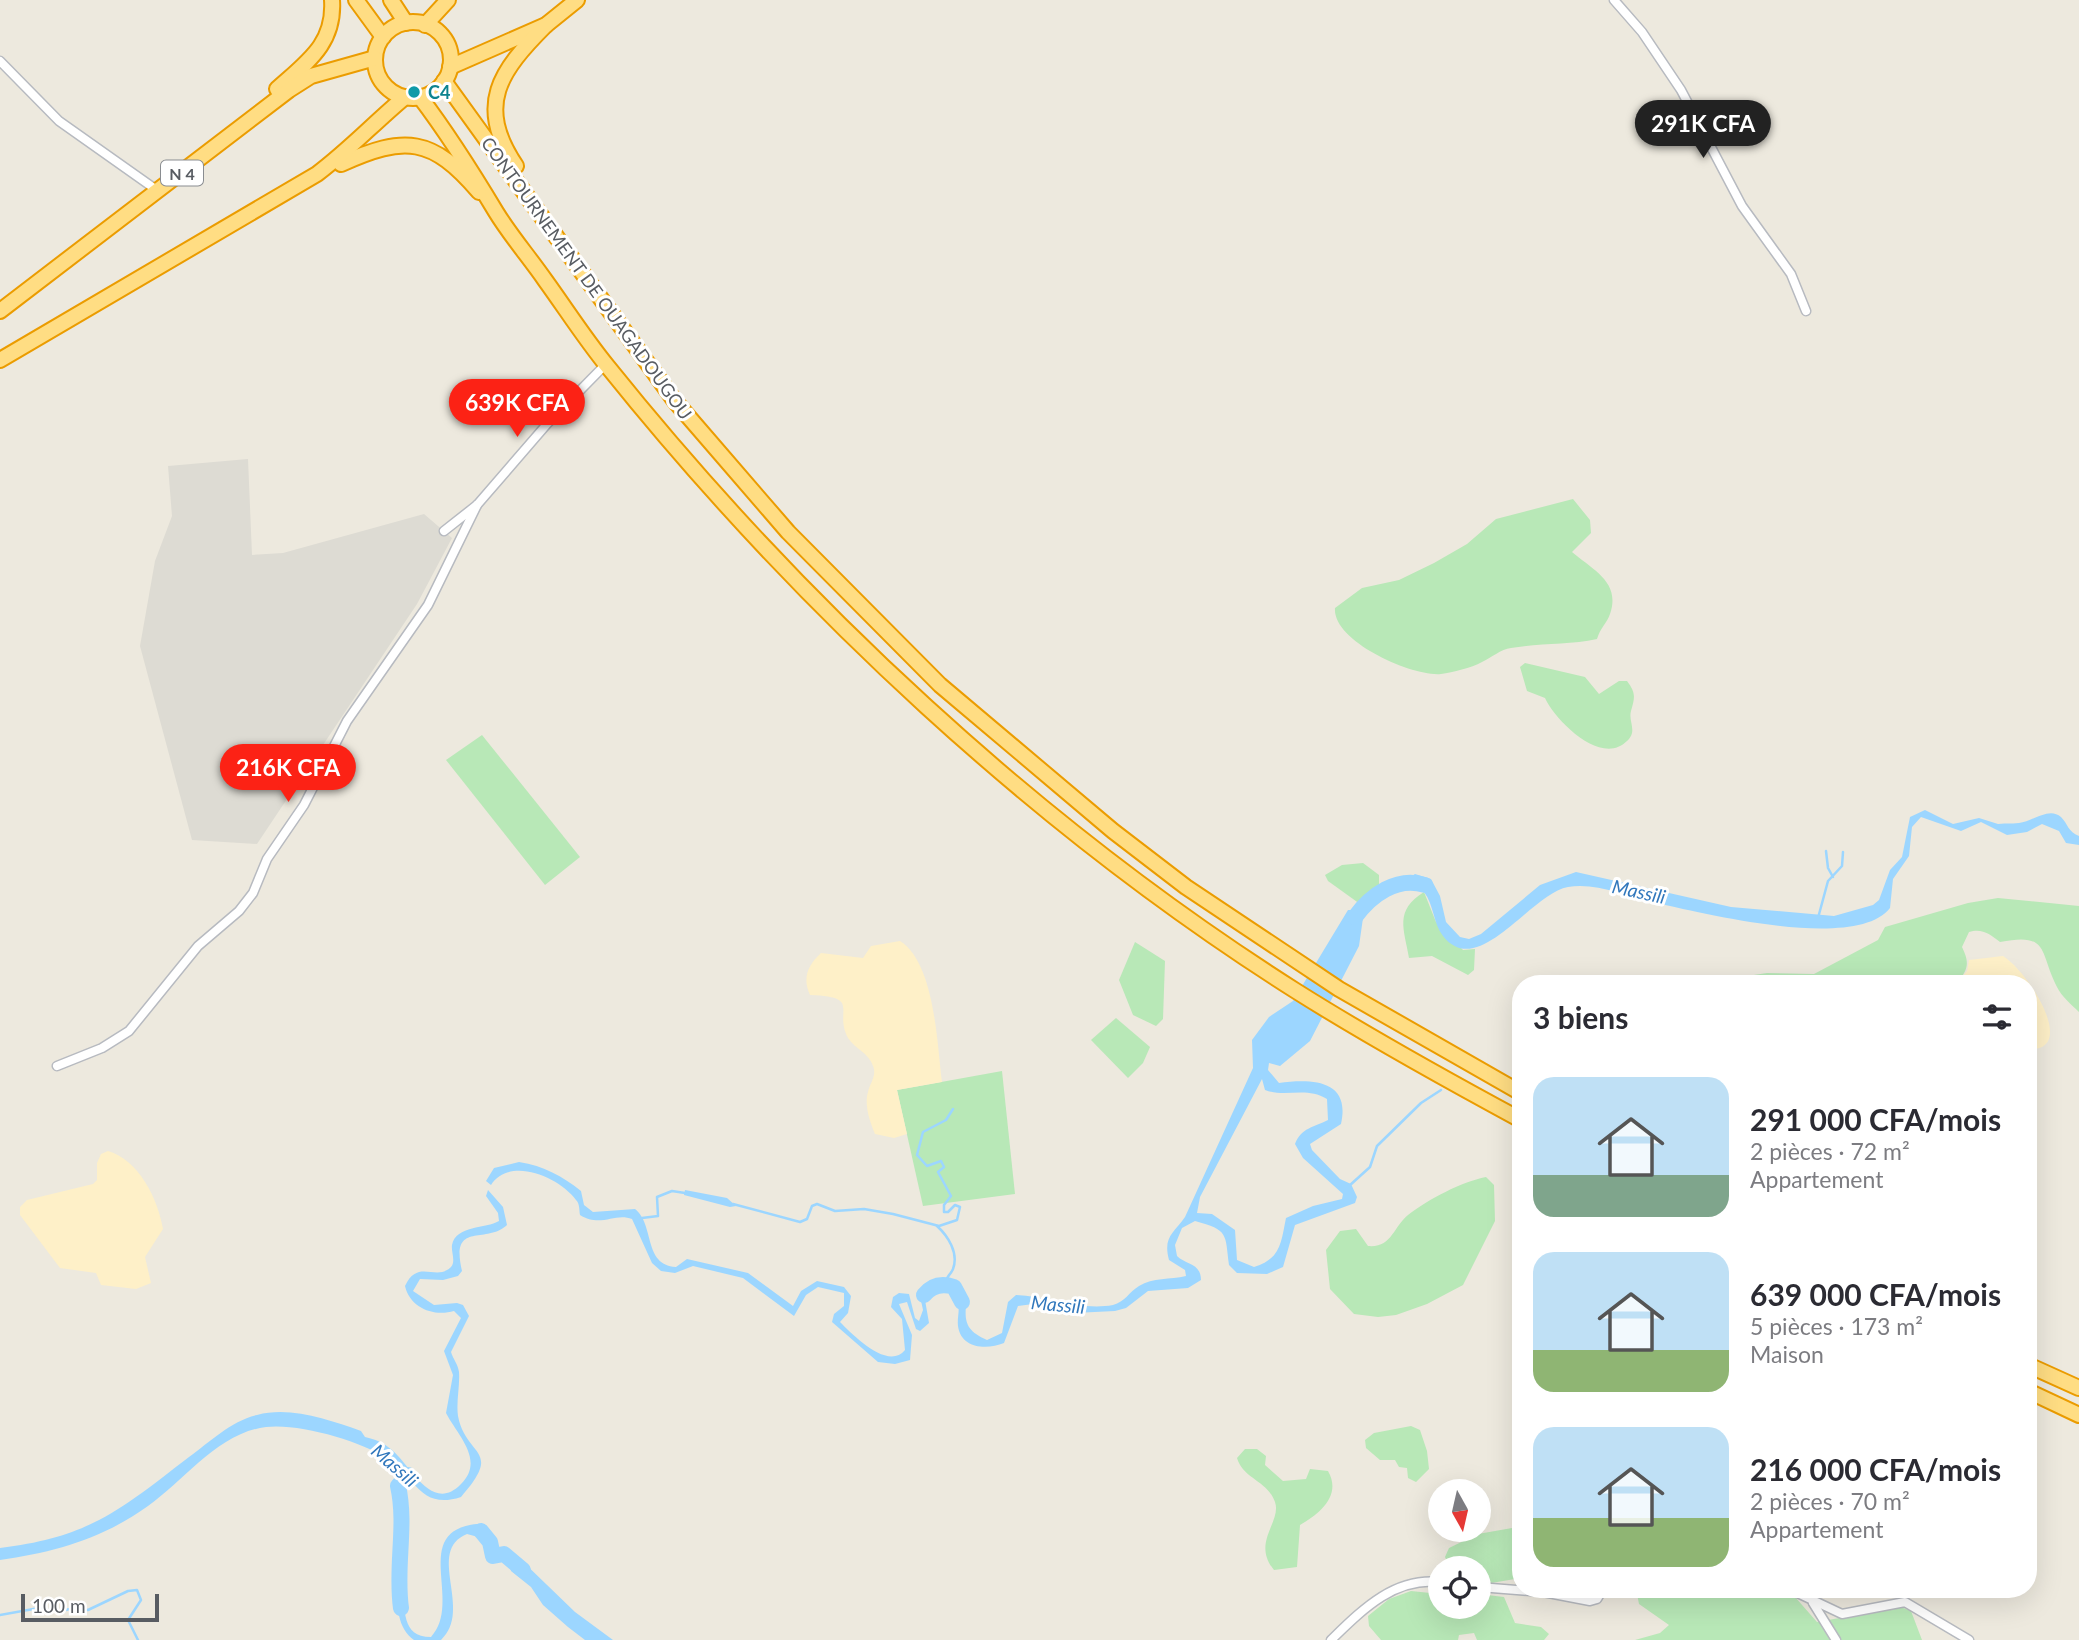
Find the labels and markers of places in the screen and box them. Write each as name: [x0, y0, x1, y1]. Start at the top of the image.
place label: C4: [428, 81, 450, 103]
marker: C4: [406, 84, 422, 100]
pin: 291K CFA: [1631, 100, 1775, 160]
pin: 639K CFA: [445, 380, 589, 439]
pin: 216K CFA: [216, 744, 360, 804]

